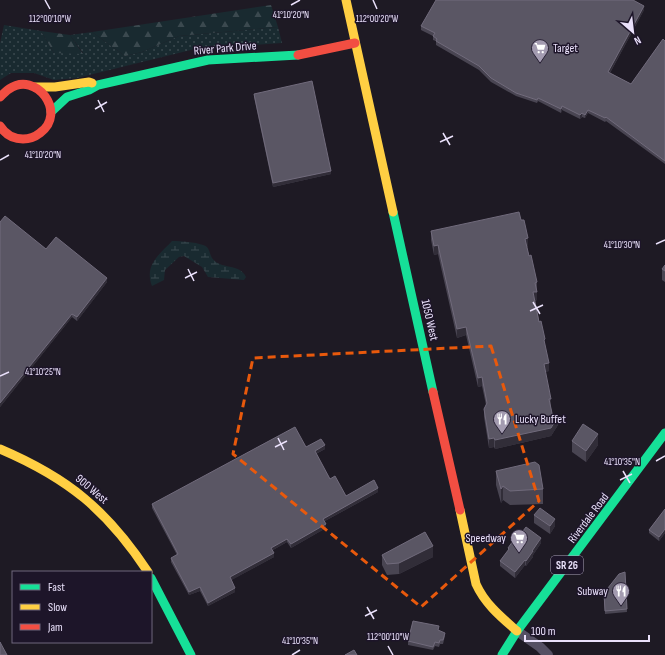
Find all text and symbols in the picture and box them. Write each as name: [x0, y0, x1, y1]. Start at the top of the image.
text: 41°10'20"N: [273, 9, 309, 21]
north arrow: [613, 12, 653, 52]
text: 112°00'10"W: [29, 13, 72, 25]
text: 112°00'20"W: [356, 13, 399, 25]
text: N: [632, 33, 643, 48]
street label: River Park Drive: [193, 38, 257, 59]
supermarket icon: Target: [530, 38, 550, 63]
place label: Target: [553, 41, 578, 56]
text: 41°10'20"N: [25, 149, 61, 161]
text: 41°10'30"N: [604, 239, 640, 251]
street label: 1050 West: [417, 298, 442, 343]
text: 41°10'25"N: [25, 366, 61, 378]
restaurant icon: Lucky Buffet: [492, 409, 512, 434]
place label: Lucky Buffet: [515, 412, 566, 427]
text: 41°10'35"N: [604, 456, 640, 468]
street label: 900 West: [72, 471, 111, 508]
street label: Riverdale Road: [565, 490, 612, 546]
supermarket icon: Speedway: [509, 528, 529, 553]
place label: Speedway: [465, 531, 506, 546]
road number: SR 26: [551, 556, 583, 574]
legend: [12, 571, 152, 643]
text: Fast: [48, 580, 65, 595]
restaurant icon: Subway: [611, 581, 631, 606]
place label: Subway: [577, 584, 608, 599]
text: Slow: [48, 600, 67, 615]
scale bar: [525, 617, 649, 643]
text: Jam: [47, 620, 63, 635]
text: 100 m: [531, 624, 556, 639]
text: 112°00'10"W: [367, 631, 410, 643]
text: 41°10'35"N: [282, 635, 318, 647]

